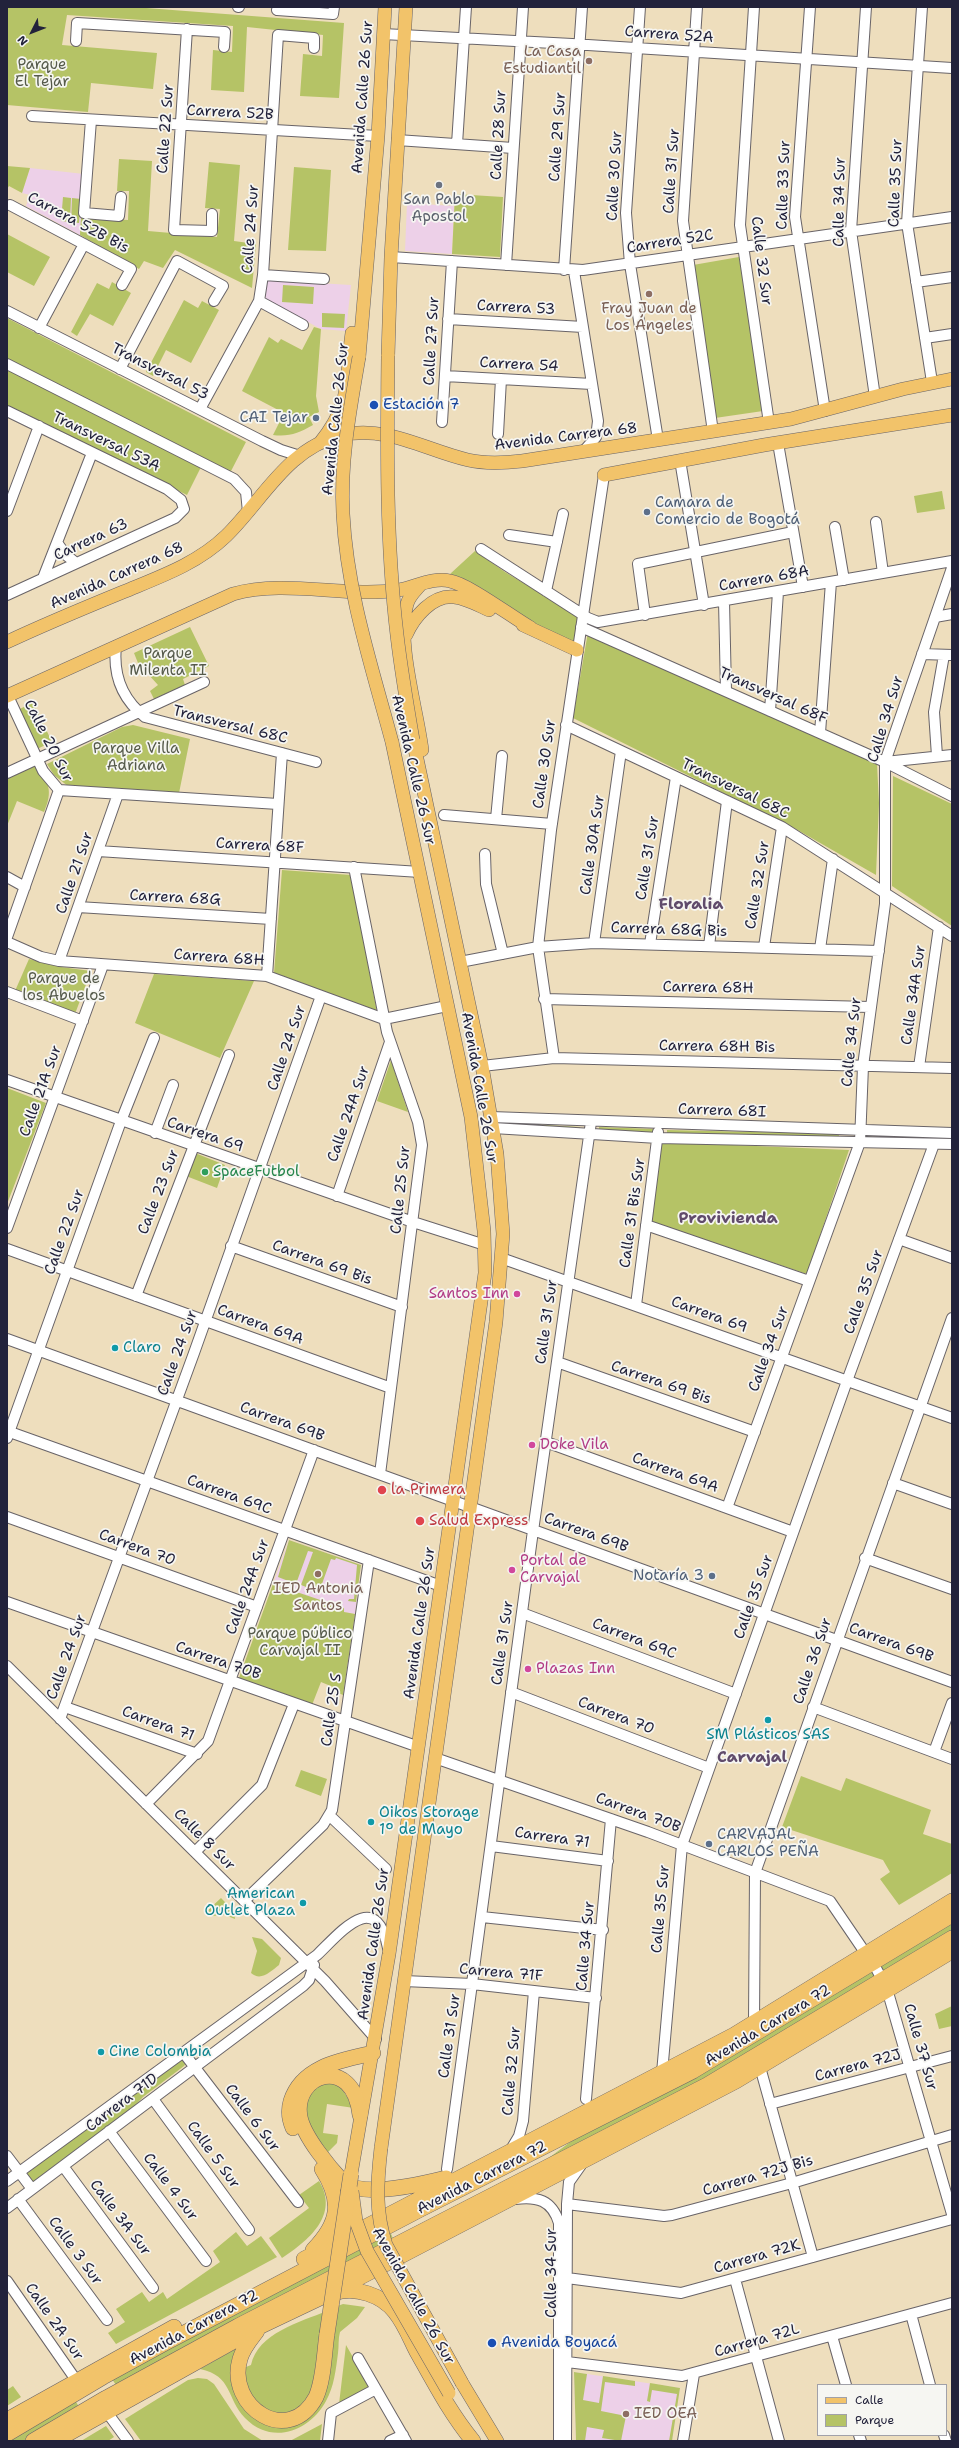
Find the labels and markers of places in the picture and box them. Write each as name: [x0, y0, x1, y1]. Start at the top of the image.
place label: La Casa Estudiantil: [503, 43, 581, 78]
marker: La Casa Estudiantil: [584, 56, 594, 66]
marker: San Pablo Apostol: [434, 180, 444, 190]
place label: San Pablo Apostol: [403, 191, 475, 226]
marker: Fray Juan de Los Ángeles: [644, 289, 654, 299]
place label: Fray Juan de Los Ángeles: [601, 300, 697, 335]
place label: Estación 7: [383, 396, 460, 414]
marker: Estación 7: [368, 399, 380, 411]
place label: CAI Tejar: [239, 409, 308, 427]
marker: CAI Tejar: [311, 413, 321, 423]
place label: Camara de Comercio de Bogotá: [655, 494, 800, 529]
marker: Camara de Comercio de Bogotá: [642, 507, 652, 517]
place label: SpaceFutbol: [213, 1163, 300, 1181]
marker: SpaceFutbol: [200, 1167, 210, 1177]
place label: Santos Inn: [429, 1285, 509, 1303]
marker: Santos Inn: [512, 1289, 522, 1299]
place label: Claro: [123, 1339, 161, 1357]
marker: Claro: [110, 1343, 120, 1353]
place label: Doke Vila: [540, 1436, 609, 1454]
marker: Doke Vila: [527, 1440, 537, 1450]
place label: la Primera: [391, 1481, 465, 1499]
marker: la Primera: [376, 1484, 388, 1496]
place label: Salud Express: [429, 1512, 528, 1530]
marker: Salud Express: [414, 1515, 426, 1527]
place label: Portal de Carvajal: [520, 1552, 587, 1587]
marker: Portal de Carvajal: [507, 1565, 517, 1575]
place label: Notaría 3: [633, 1567, 704, 1585]
marker: IED Antonia Santos: [313, 1569, 323, 1579]
marker: Notaría 3: [707, 1571, 717, 1581]
place label: IED Antonia Santos: [273, 1580, 363, 1615]
place label: Plazas Inn: [536, 1660, 615, 1678]
marker: Plazas Inn: [523, 1664, 533, 1674]
marker: SM Plásticos SAS: [763, 1715, 773, 1725]
place label: SM Plásticos SAS: [706, 1726, 830, 1744]
place label: Oikos Storage 1° de Mayo: [379, 1804, 479, 1839]
marker: Oikos Storage 1° de Mayo: [366, 1817, 376, 1827]
place label: CARVAJAL CARLOS PEÑA: [717, 1826, 819, 1861]
marker: CARVAJAL CARLOS PEÑA: [704, 1839, 714, 1849]
place label: American Outlet Plaza: [204, 1885, 295, 1920]
marker: American Outlet Plaza: [298, 1898, 308, 1908]
place label: Cine Colombia: [109, 2043, 211, 2061]
marker: Cine Colombia: [96, 2047, 106, 2057]
place label: Avenida Boyacá: [501, 2334, 617, 2352]
marker: Avenida Boyacá: [486, 2337, 498, 2349]
place label: IED OEA: [634, 2405, 697, 2423]
marker: IED OEA: [621, 2409, 631, 2419]

